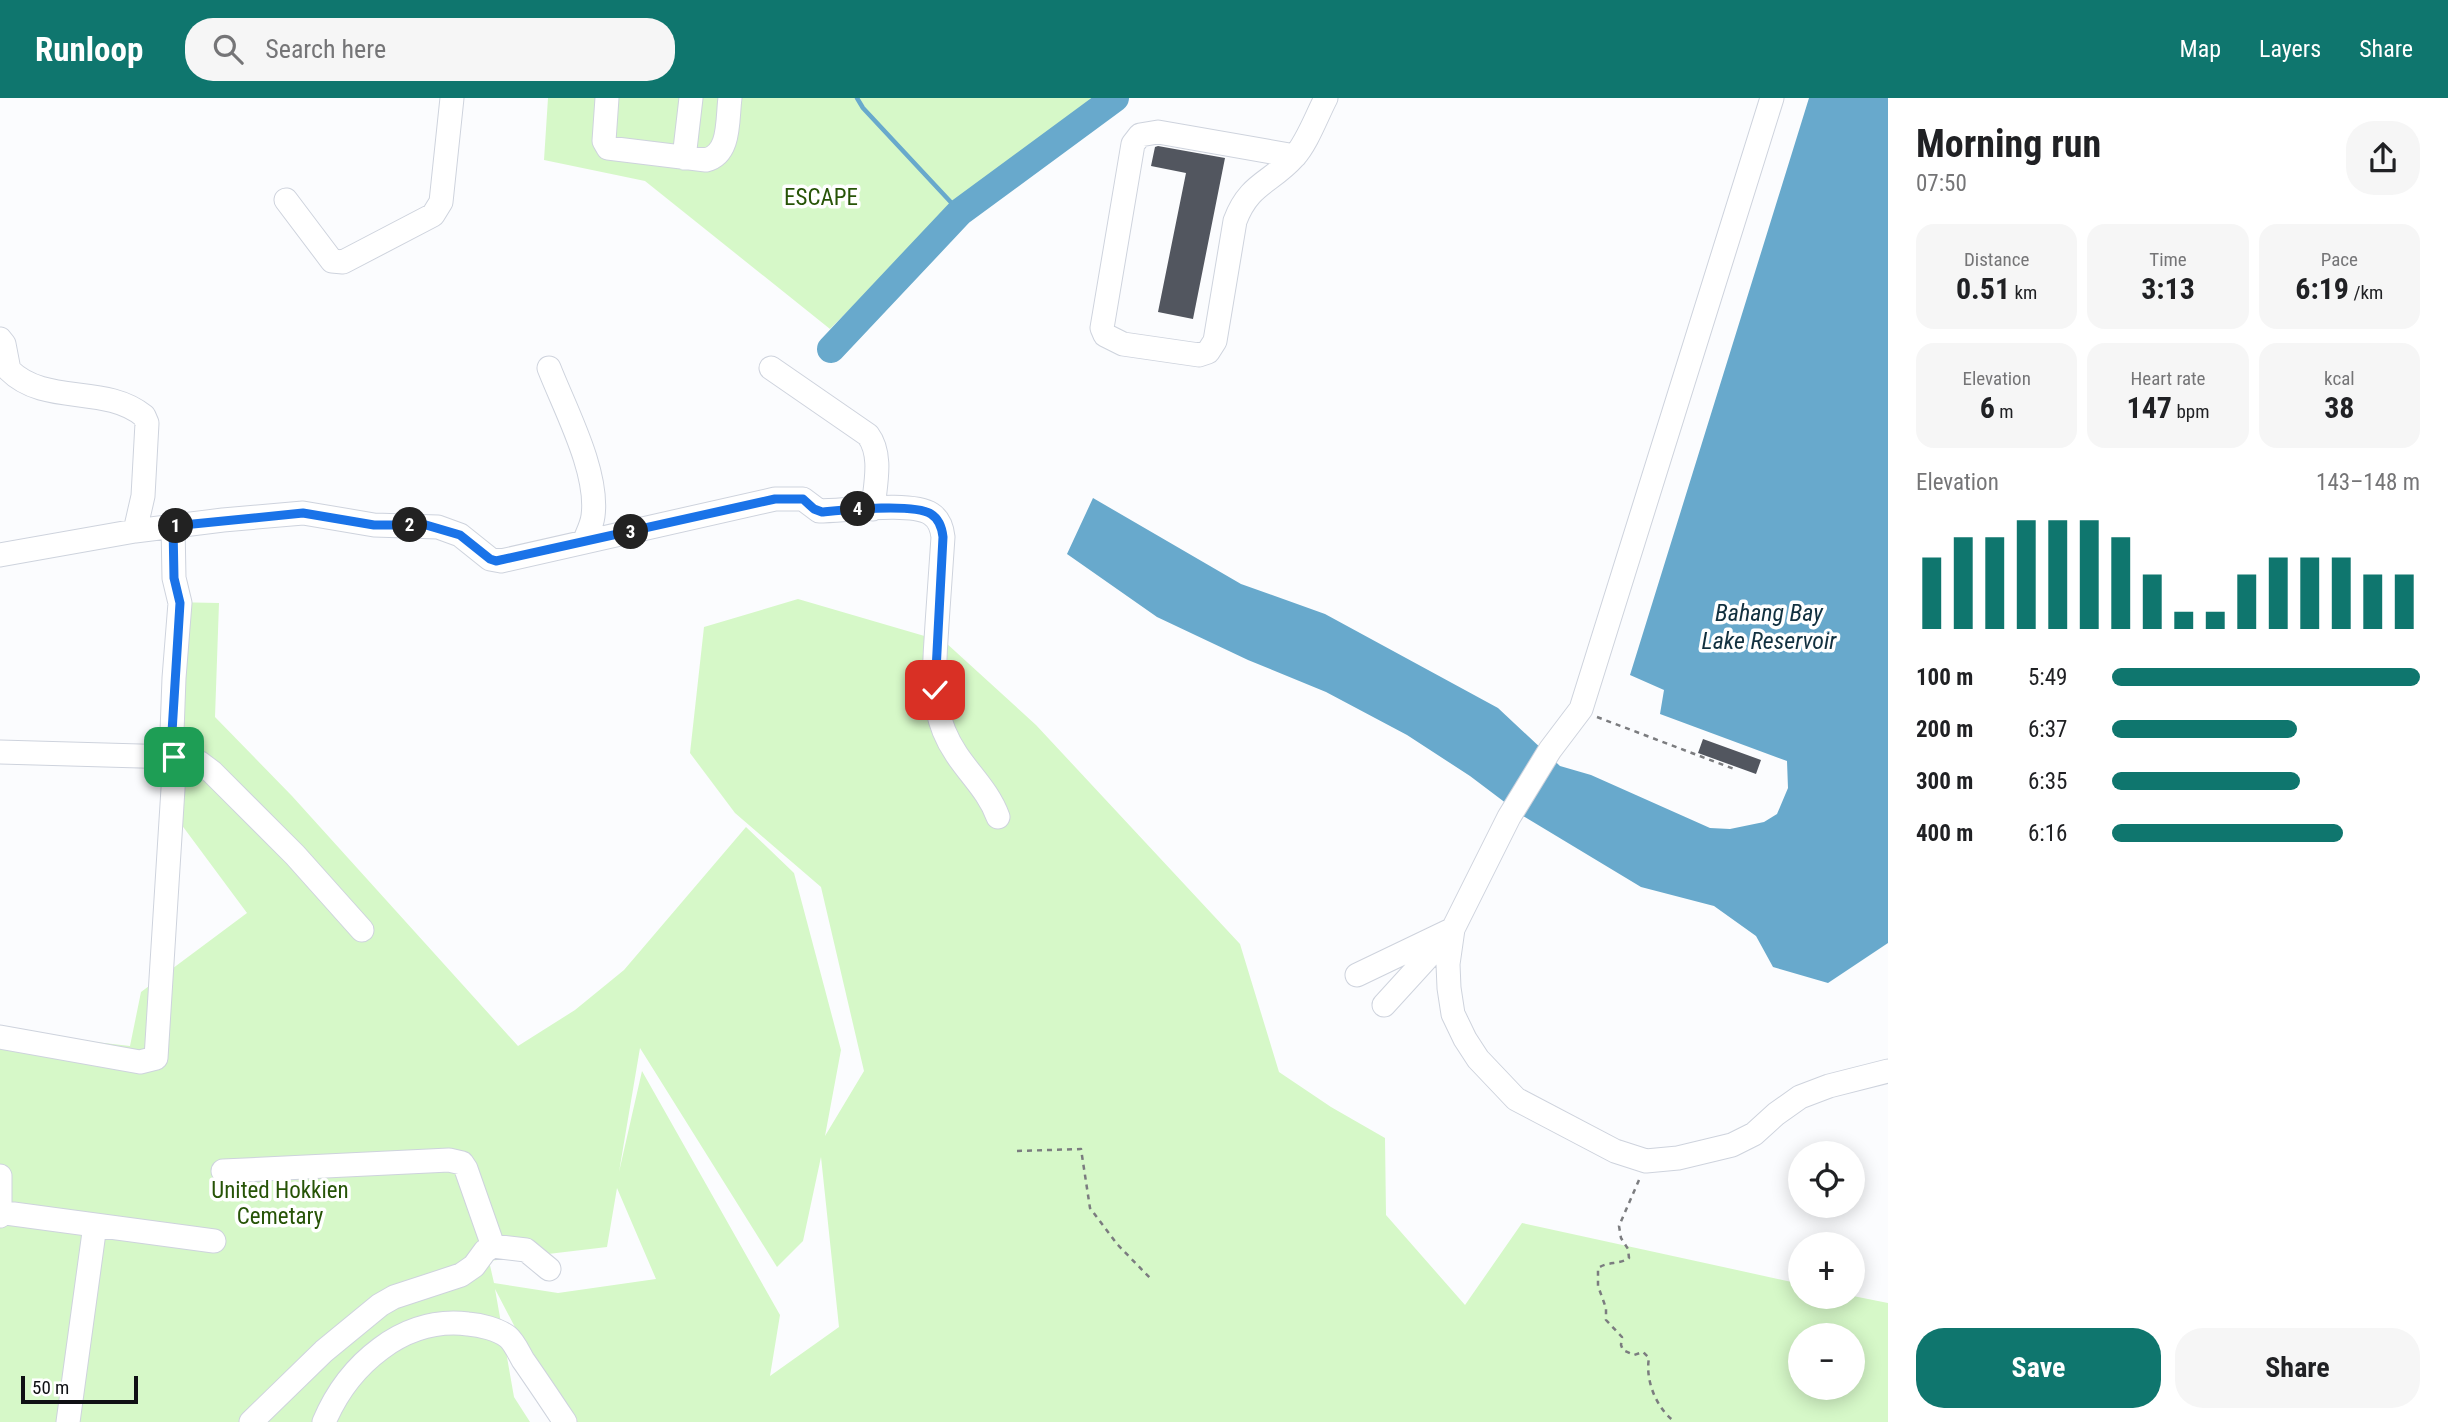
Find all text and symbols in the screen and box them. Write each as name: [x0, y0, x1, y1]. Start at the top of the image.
search box: [185, 18, 675, 81]
text: Runloop: [35, 30, 143, 69]
icon: search: [209, 30, 247, 68]
text: Search here: [265, 34, 386, 64]
text: Map: [2180, 35, 2221, 63]
text: Layers: [2259, 35, 2321, 63]
text: Share: [2359, 35, 2413, 63]
button: share: [2346, 121, 2420, 195]
text: Morning run: [1916, 122, 2101, 166]
text: 07:50: [1916, 170, 1967, 197]
park label: ESCAPE: [784, 184, 858, 211]
text: Distance: [1964, 248, 2029, 271]
text: Time: [2149, 248, 2187, 271]
text: Pace: [2321, 248, 2358, 271]
text: 0.51: [1956, 271, 2010, 306]
text: 3:13: [2141, 271, 2195, 306]
text: 6:19: [2295, 271, 2349, 306]
text: km: [2010, 281, 2037, 304]
text: /km: [2349, 281, 2383, 304]
text: Elevation: [1962, 367, 2031, 390]
text: Heart rate: [2130, 367, 2206, 390]
text: kcal: [2324, 367, 2355, 390]
text: 6: [1980, 390, 1995, 425]
text: 147: [2127, 390, 2172, 425]
text: 38: [2324, 390, 2354, 425]
text: m: [1995, 400, 2014, 423]
text: bpm: [2172, 400, 2209, 423]
text: Elevation: [1916, 469, 1999, 496]
text: 143–148 m: [2316, 469, 2420, 496]
pin: 4: [840, 492, 876, 526]
text: 4: [853, 497, 862, 520]
pin: 1: [158, 508, 194, 544]
pin: 2: [392, 508, 428, 542]
text: 2: [405, 513, 414, 536]
text: 1: [171, 514, 180, 537]
pin: 3: [614, 514, 648, 550]
text: 3: [626, 520, 635, 543]
water label: Bahang Bay Lake Reservoir: [1702, 599, 1837, 655]
pin: [905, 660, 965, 720]
text: 100 m: [1916, 664, 1973, 691]
text: 5:49: [2028, 664, 2067, 691]
icon: check: [916, 671, 954, 709]
text: 200 m: [1916, 716, 1973, 743]
text: 6:37: [2028, 716, 2067, 743]
pin: [144, 727, 204, 787]
icon: arrive: [155, 738, 193, 776]
text: 300 m: [1916, 768, 1973, 795]
text: 6:35: [2028, 768, 2067, 795]
text: 400 m: [1916, 820, 1973, 847]
text: 6:16: [2028, 820, 2067, 847]
map controls: [1788, 1141, 1865, 1400]
button: locate: [1788, 1141, 1865, 1218]
park label: United Hokkien Cemetary: [211, 1177, 349, 1230]
button: +: [1788, 1232, 1865, 1309]
button: −: [1788, 1323, 1865, 1400]
button: Save: [1916, 1328, 2161, 1408]
button: Share: [2175, 1328, 2420, 1408]
scale bar: [21, 1373, 138, 1405]
text: 50 m: [32, 1376, 69, 1399]

